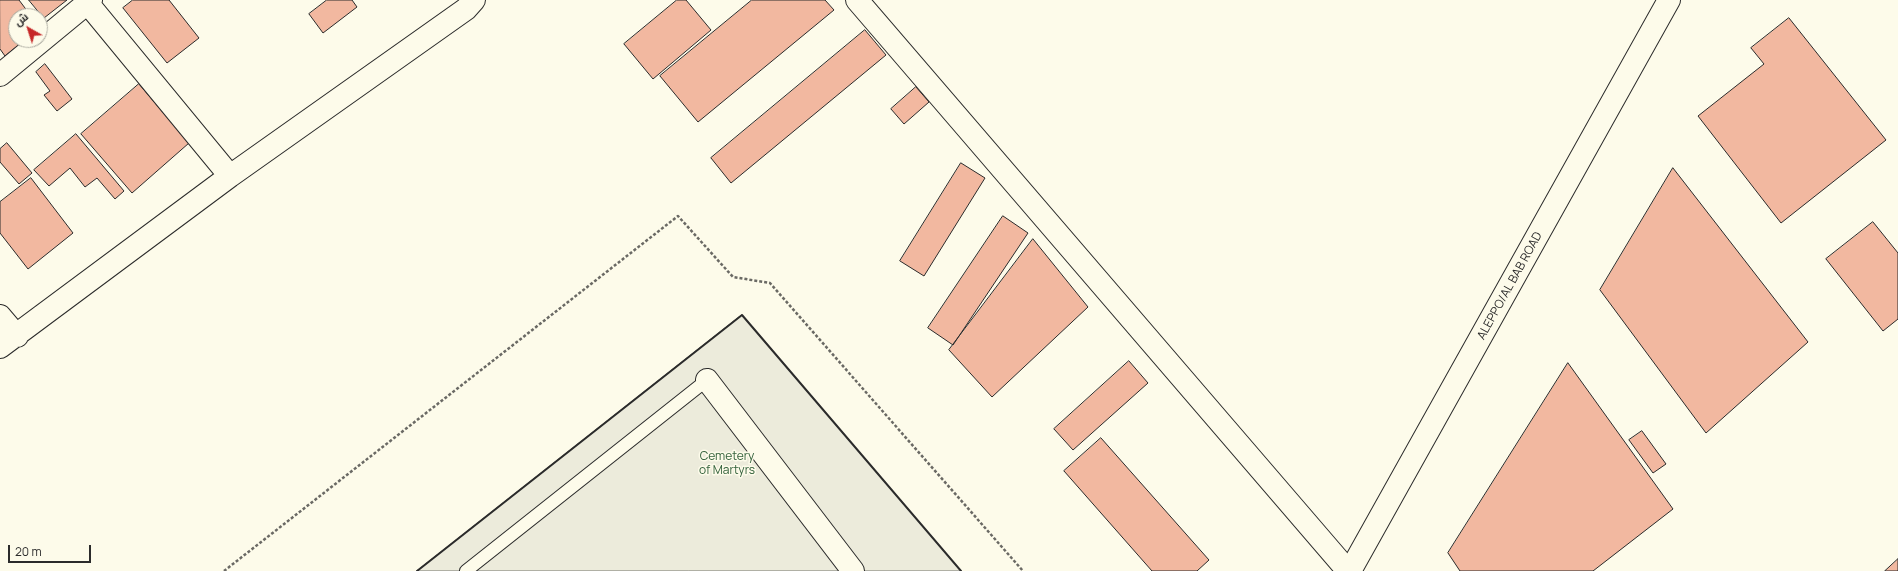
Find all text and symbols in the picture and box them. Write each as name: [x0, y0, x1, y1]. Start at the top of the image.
north arrow: [8, 8, 48, 48]
text: ش: [11, 9, 31, 29]
street label: ALEPPO/AL BAB ROAD: [1474, 230, 1546, 342]
park label: Cemetery of Martyrs: [699, 450, 755, 478]
scale bar: [10, 537, 93, 563]
text: 20 m: [15, 543, 42, 560]

